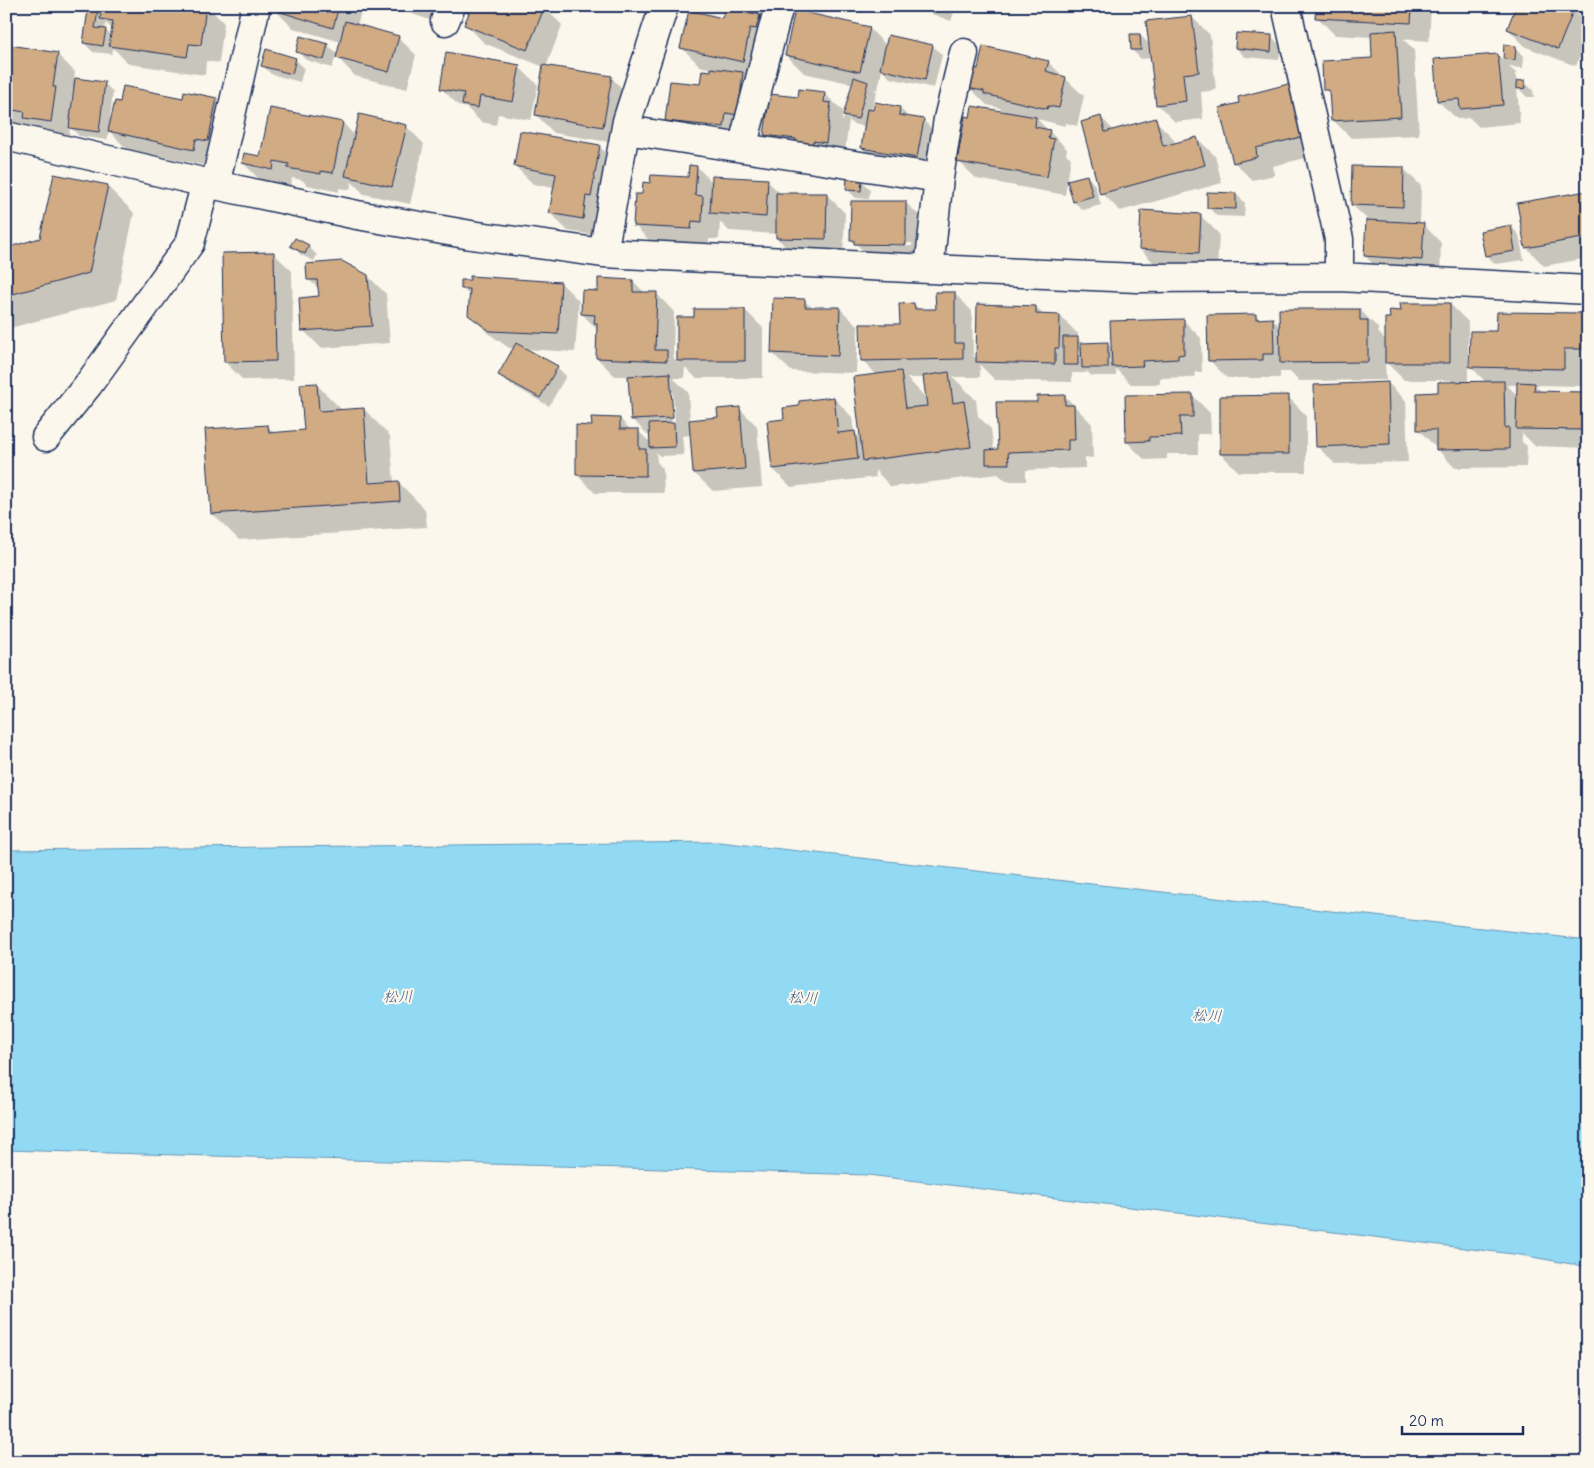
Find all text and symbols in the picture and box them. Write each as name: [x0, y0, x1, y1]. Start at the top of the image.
water label: 松川: [383, 986, 413, 1006]
water label: 松川: [788, 987, 818, 1007]
water label: 松川: [1192, 1005, 1222, 1025]
scale bar: [1402, 1403, 1523, 1435]
text: 20 m: [1409, 1411, 1444, 1430]

